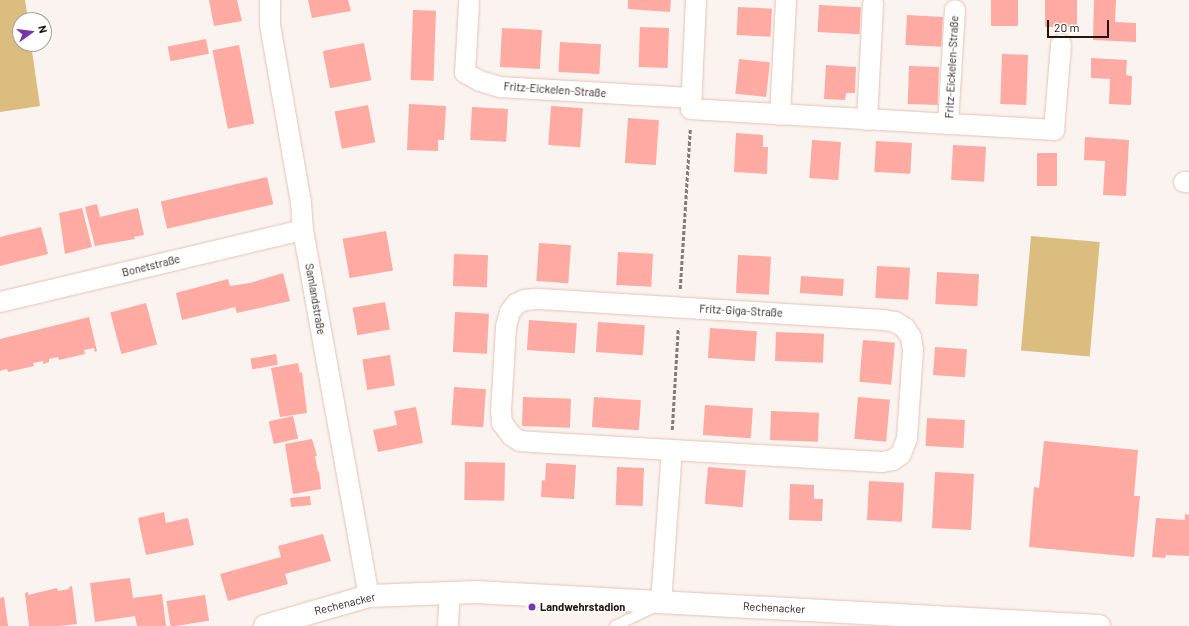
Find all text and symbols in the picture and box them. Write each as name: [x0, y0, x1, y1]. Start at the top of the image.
north arrow: [12, 12, 52, 52]
scale bar: [1049, 12, 1111, 38]
street label: Fritz-Eickelen-Straße: [943, 15, 961, 119]
text: 20 m: [1054, 20, 1080, 34]
text: N: [36, 24, 50, 34]
street label: Fritz-Eickelen-Straße: [503, 80, 607, 100]
street label: Bonetstraße: [121, 252, 181, 280]
street label: Samlandstraße: [302, 262, 328, 336]
street label: Fritz-Giga-Straße: [699, 302, 783, 320]
street label: Rechenacker: [313, 590, 377, 618]
place label: Landwehrstadion: [540, 600, 625, 614]
street label: Rechenacker: [742, 600, 806, 616]
marker: Landwehrstadion: [527, 602, 537, 612]

